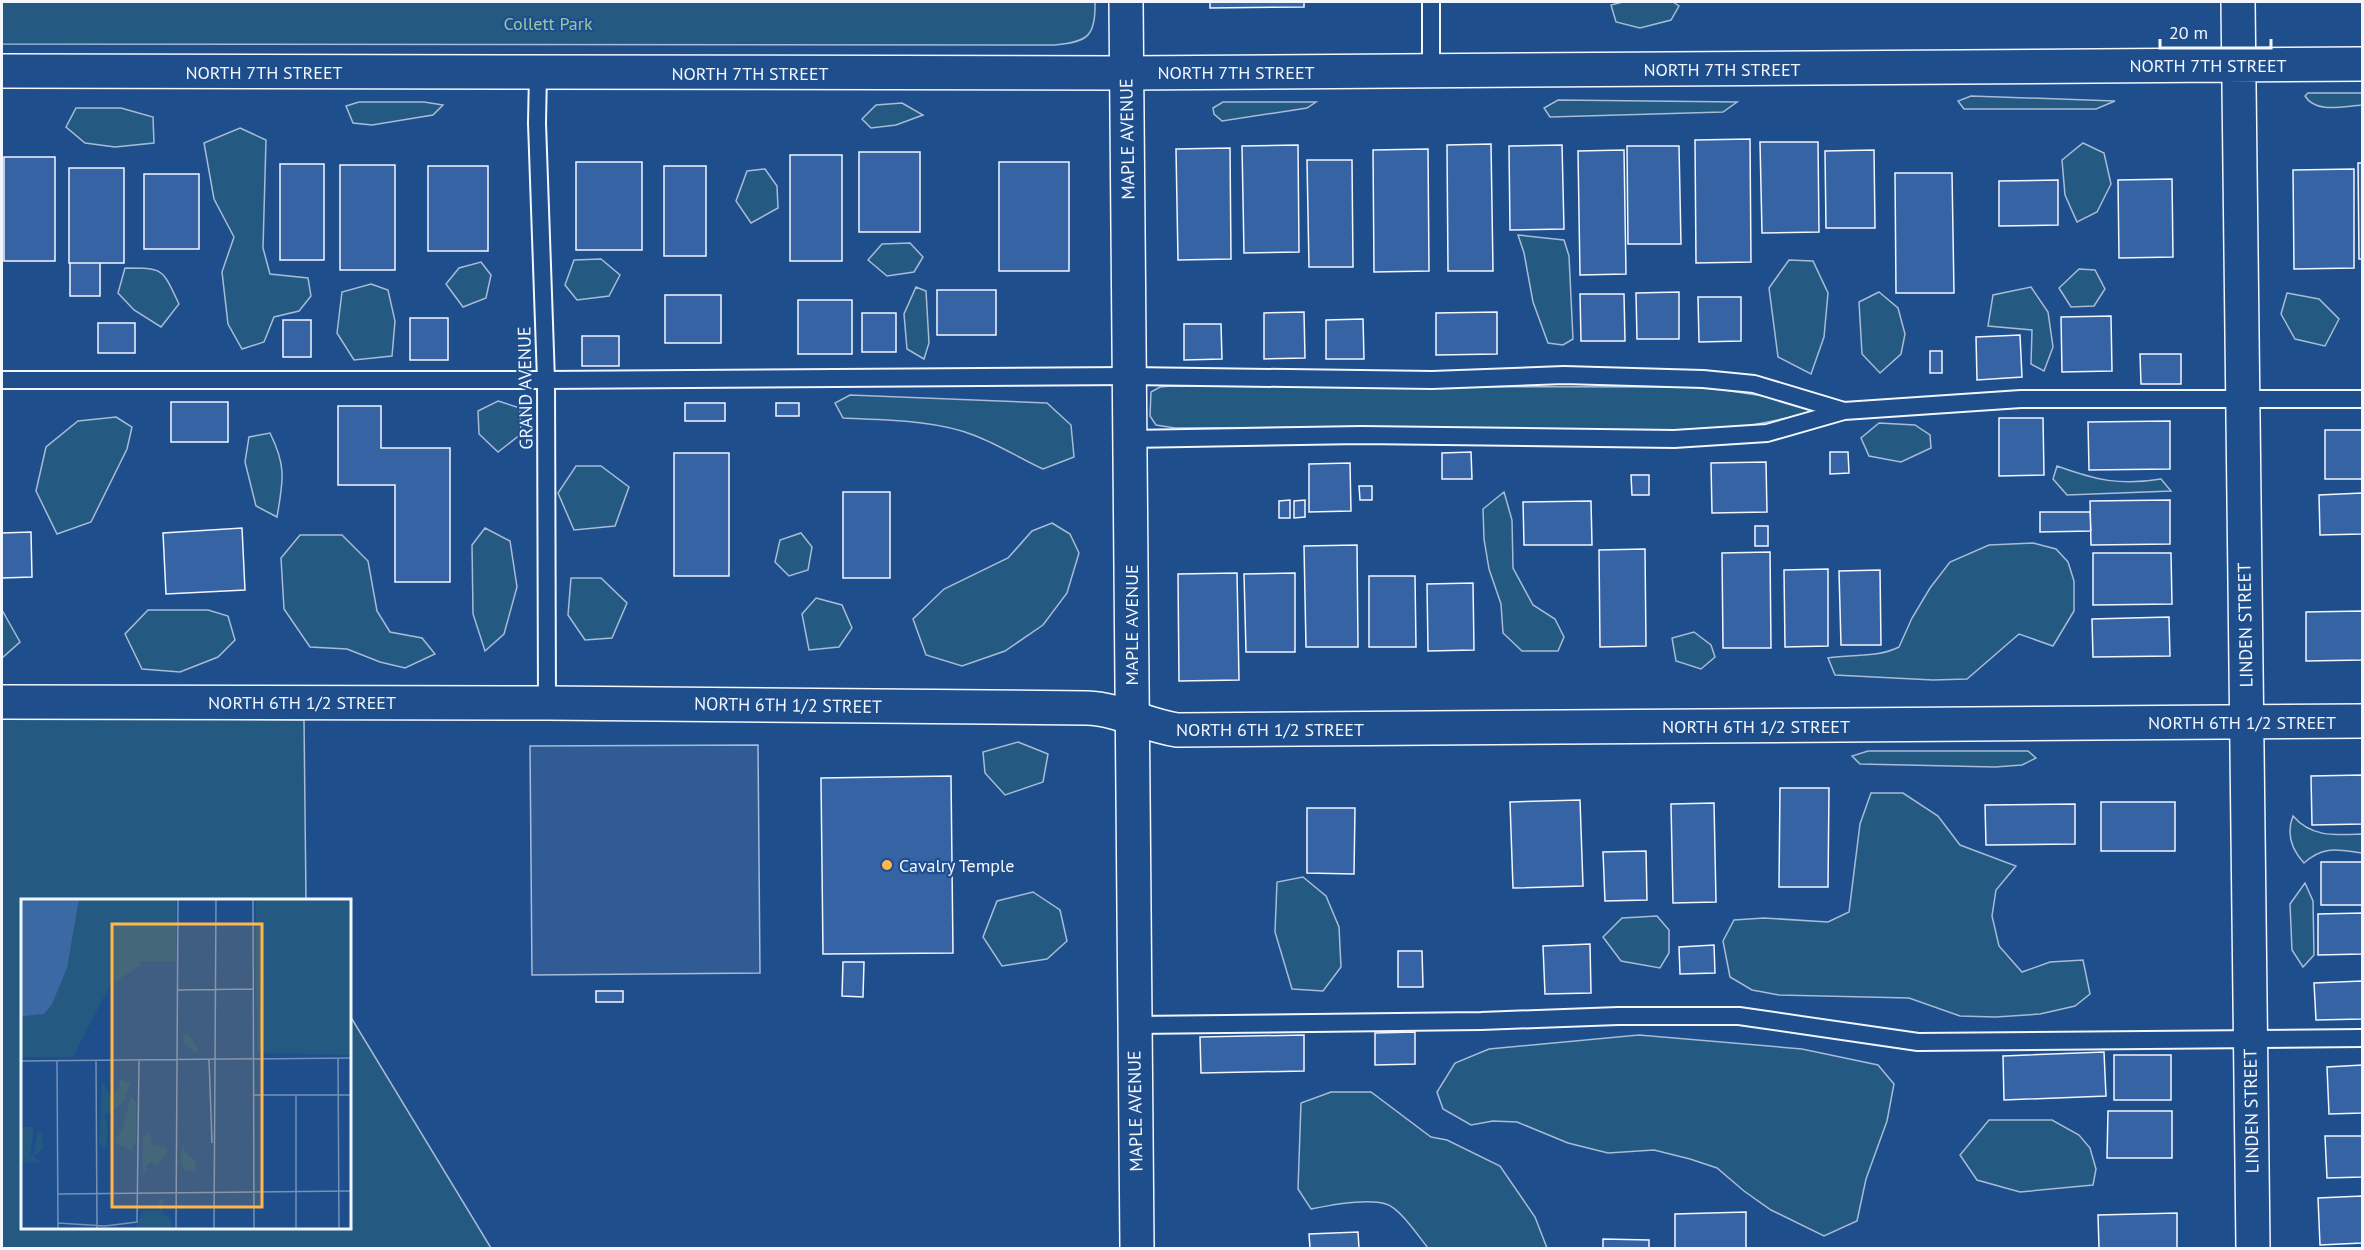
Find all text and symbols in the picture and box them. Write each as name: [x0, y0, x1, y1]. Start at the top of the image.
park label: Collett Park: [503, 12, 593, 35]
scale bar: [2160, 12, 2271, 50]
text: 20 m: [2169, 21, 2208, 44]
street label: NORTH 7TH STREET: [2129, 54, 2287, 77]
street label: NORTH 7TH STREET: [1643, 58, 1801, 81]
street label: NORTH 7TH STREET: [185, 61, 343, 84]
street label: NORTH 7TH STREET: [1157, 61, 1315, 84]
street label: NORTH 7TH STREET: [671, 62, 829, 85]
street label: MAPLE AVENUE: [1114, 78, 1140, 200]
street label: GRAND AVENUE: [512, 326, 538, 450]
street label: LINDEN STREET: [2232, 563, 2258, 687]
street label: MAPLE AVENUE: [1120, 564, 1143, 686]
street label: NORTH 6TH 1/2 STREET: [208, 691, 396, 714]
street label: NORTH 6TH 1/2 STREET: [694, 692, 882, 718]
street label: NORTH 6TH 1/2 STREET: [2148, 711, 2336, 734]
street label: NORTH 6TH 1/2 STREET: [1662, 715, 1850, 738]
street label: NORTH 6TH 1/2 STREET: [1176, 718, 1364, 741]
place label: Cavalry Temple: [899, 854, 1014, 877]
marker: Cavalry Temple: [880, 858, 894, 872]
inset map: [21, 899, 351, 1229]
street label: LINDEN STREET: [2238, 1049, 2264, 1173]
street label: MAPLE AVENUE: [1122, 1050, 1148, 1172]

